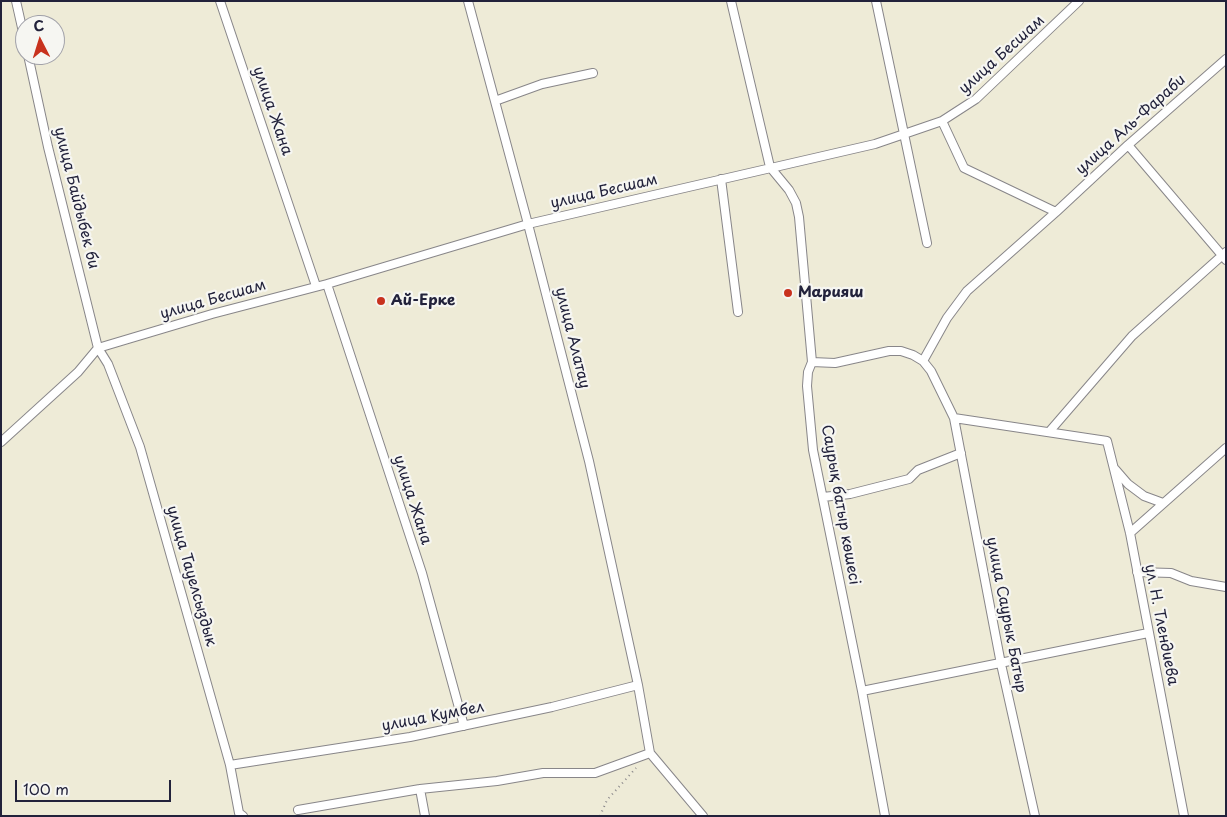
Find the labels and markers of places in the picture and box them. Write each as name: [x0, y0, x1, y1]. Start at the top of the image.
place label: Марияш: [798, 284, 863, 302]
marker: Марияш: [782, 287, 794, 299]
place label: Ай-Ерке: [391, 292, 455, 310]
marker: Ай-Ерке: [375, 295, 387, 307]

